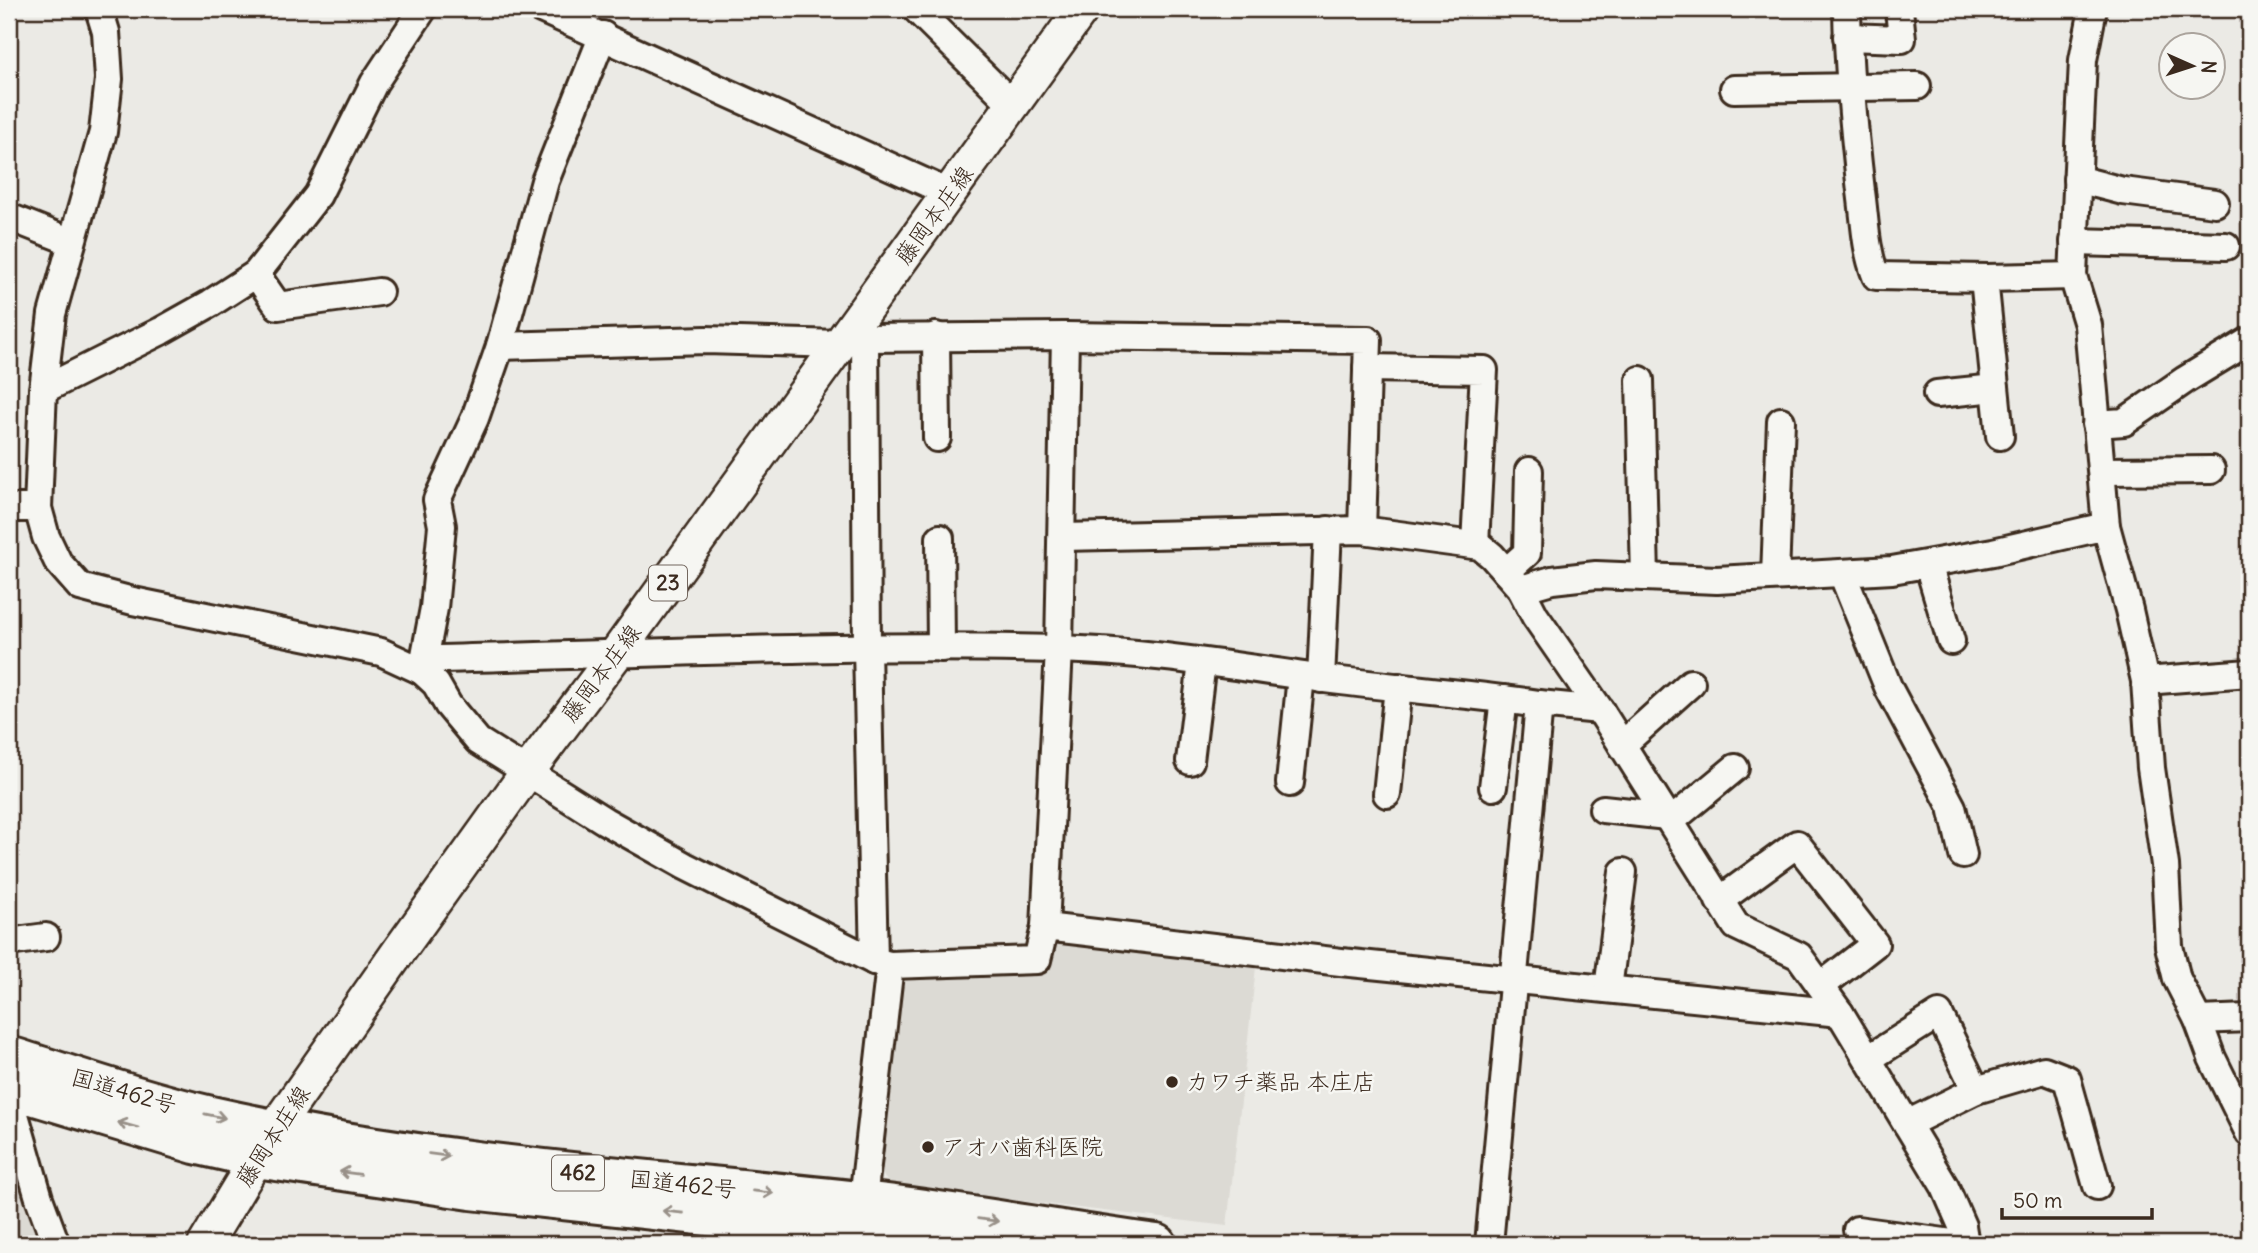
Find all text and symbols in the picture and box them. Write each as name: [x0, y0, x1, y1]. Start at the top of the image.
north arrow: [2156, 32, 2226, 102]
text: N: [2197, 60, 2221, 74]
street label: 藤岡本庄線: [888, 160, 979, 270]
road number: 23: [649, 566, 687, 600]
street label: 藤岡本庄線: [554, 618, 647, 727]
street label: 国道462号: [68, 1062, 180, 1119]
place label: カワチ薬品 本庄店: [1186, 1067, 1375, 1096]
marker: カワチ薬品 本庄店: [1164, 1074, 1180, 1090]
street label: 藤岡本庄線: [229, 1080, 316, 1192]
one-way arrow: [203, 1110, 226, 1124]
one-way arrow: [117, 1118, 140, 1131]
place label: アオバ歯科医院: [942, 1132, 1103, 1161]
marker: アオバ歯科医院: [920, 1139, 936, 1155]
one-way arrow: [428, 1149, 450, 1162]
road number: 462: [552, 1156, 604, 1190]
street label: 国道462号: [628, 1163, 738, 1204]
one-way arrow: [339, 1166, 362, 1179]
scale bar: [2002, 1176, 2153, 1220]
one-way arrow: [751, 1186, 774, 1199]
text: 50 m: [2013, 1187, 2062, 1214]
one-way arrow: [662, 1206, 685, 1219]
one-way arrow: [977, 1214, 999, 1227]

